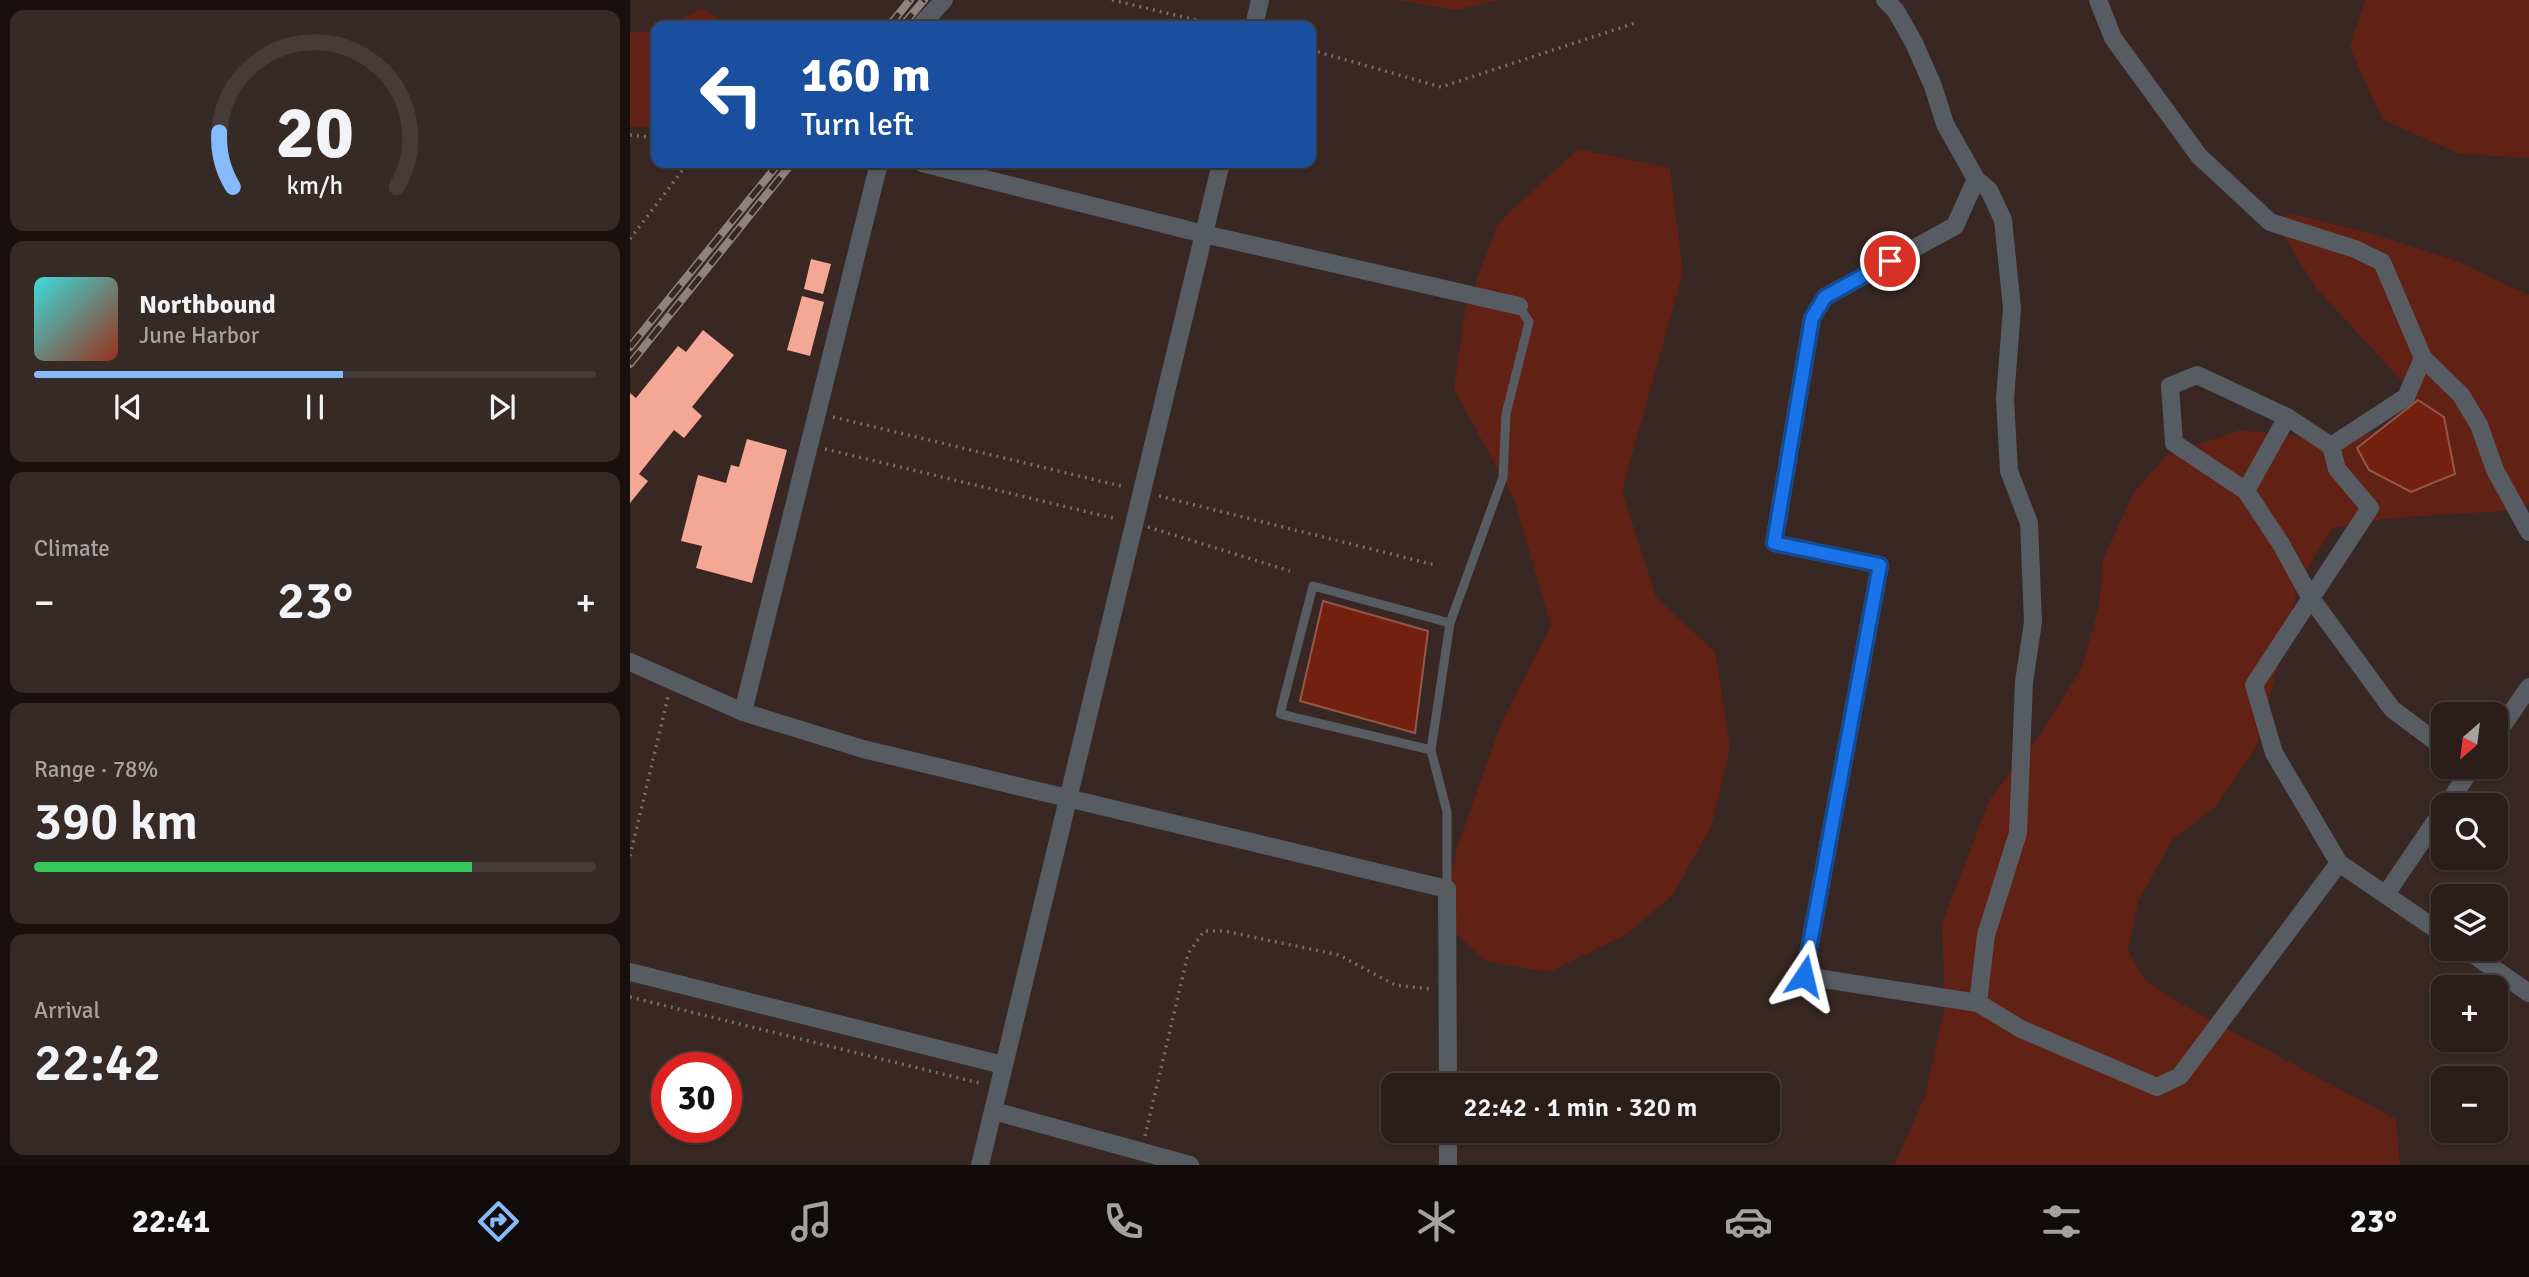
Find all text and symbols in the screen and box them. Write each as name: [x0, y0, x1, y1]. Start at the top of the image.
text: 160 m: [801, 45, 931, 105]
icon: left: [686, 49, 777, 140]
text: 20: [276, 89, 354, 178]
text: Turn left: [801, 105, 914, 144]
text: km/h: [287, 169, 343, 200]
pin: [1860, 231, 1920, 291]
icon: arrive: [1871, 242, 1909, 280]
text: Northbound: [139, 289, 276, 321]
text: June Harbor: [139, 321, 259, 350]
icon: previous: [109, 388, 147, 426]
icon: pause: [296, 388, 334, 426]
icon: next: [483, 388, 521, 426]
text: Climate: [34, 534, 110, 563]
text: 23°: [277, 569, 353, 633]
text: −: [34, 579, 55, 626]
text: +: [575, 579, 596, 626]
north arrow: [2431, 702, 2508, 779]
map controls: [2431, 702, 2508, 1143]
text: Range · 78%: [34, 755, 158, 784]
text: 390 km: [34, 790, 198, 854]
button: search: [2431, 793, 2508, 870]
button: layers: [2431, 884, 2508, 961]
position arrow: [1767, 939, 1841, 1013]
button: +: [2431, 975, 2508, 1052]
text: Arrival: [34, 996, 100, 1025]
text: 22:42: [34, 1031, 161, 1095]
speed limit sign: 30: [651, 1052, 742, 1143]
button: −: [2431, 1066, 2508, 1143]
text: 22:42 · 1 min · 320 m: [1464, 1092, 1697, 1124]
icon: directions: [474, 1197, 523, 1246]
icon: music: [787, 1197, 836, 1246]
icon: phone: [1099, 1197, 1148, 1246]
icon: climate: [1412, 1197, 1461, 1246]
icon: car: [1724, 1197, 1773, 1246]
icon: filters: [2037, 1197, 2086, 1246]
text: 22:41: [132, 1202, 210, 1241]
text: 23°: [2350, 1202, 2397, 1241]

